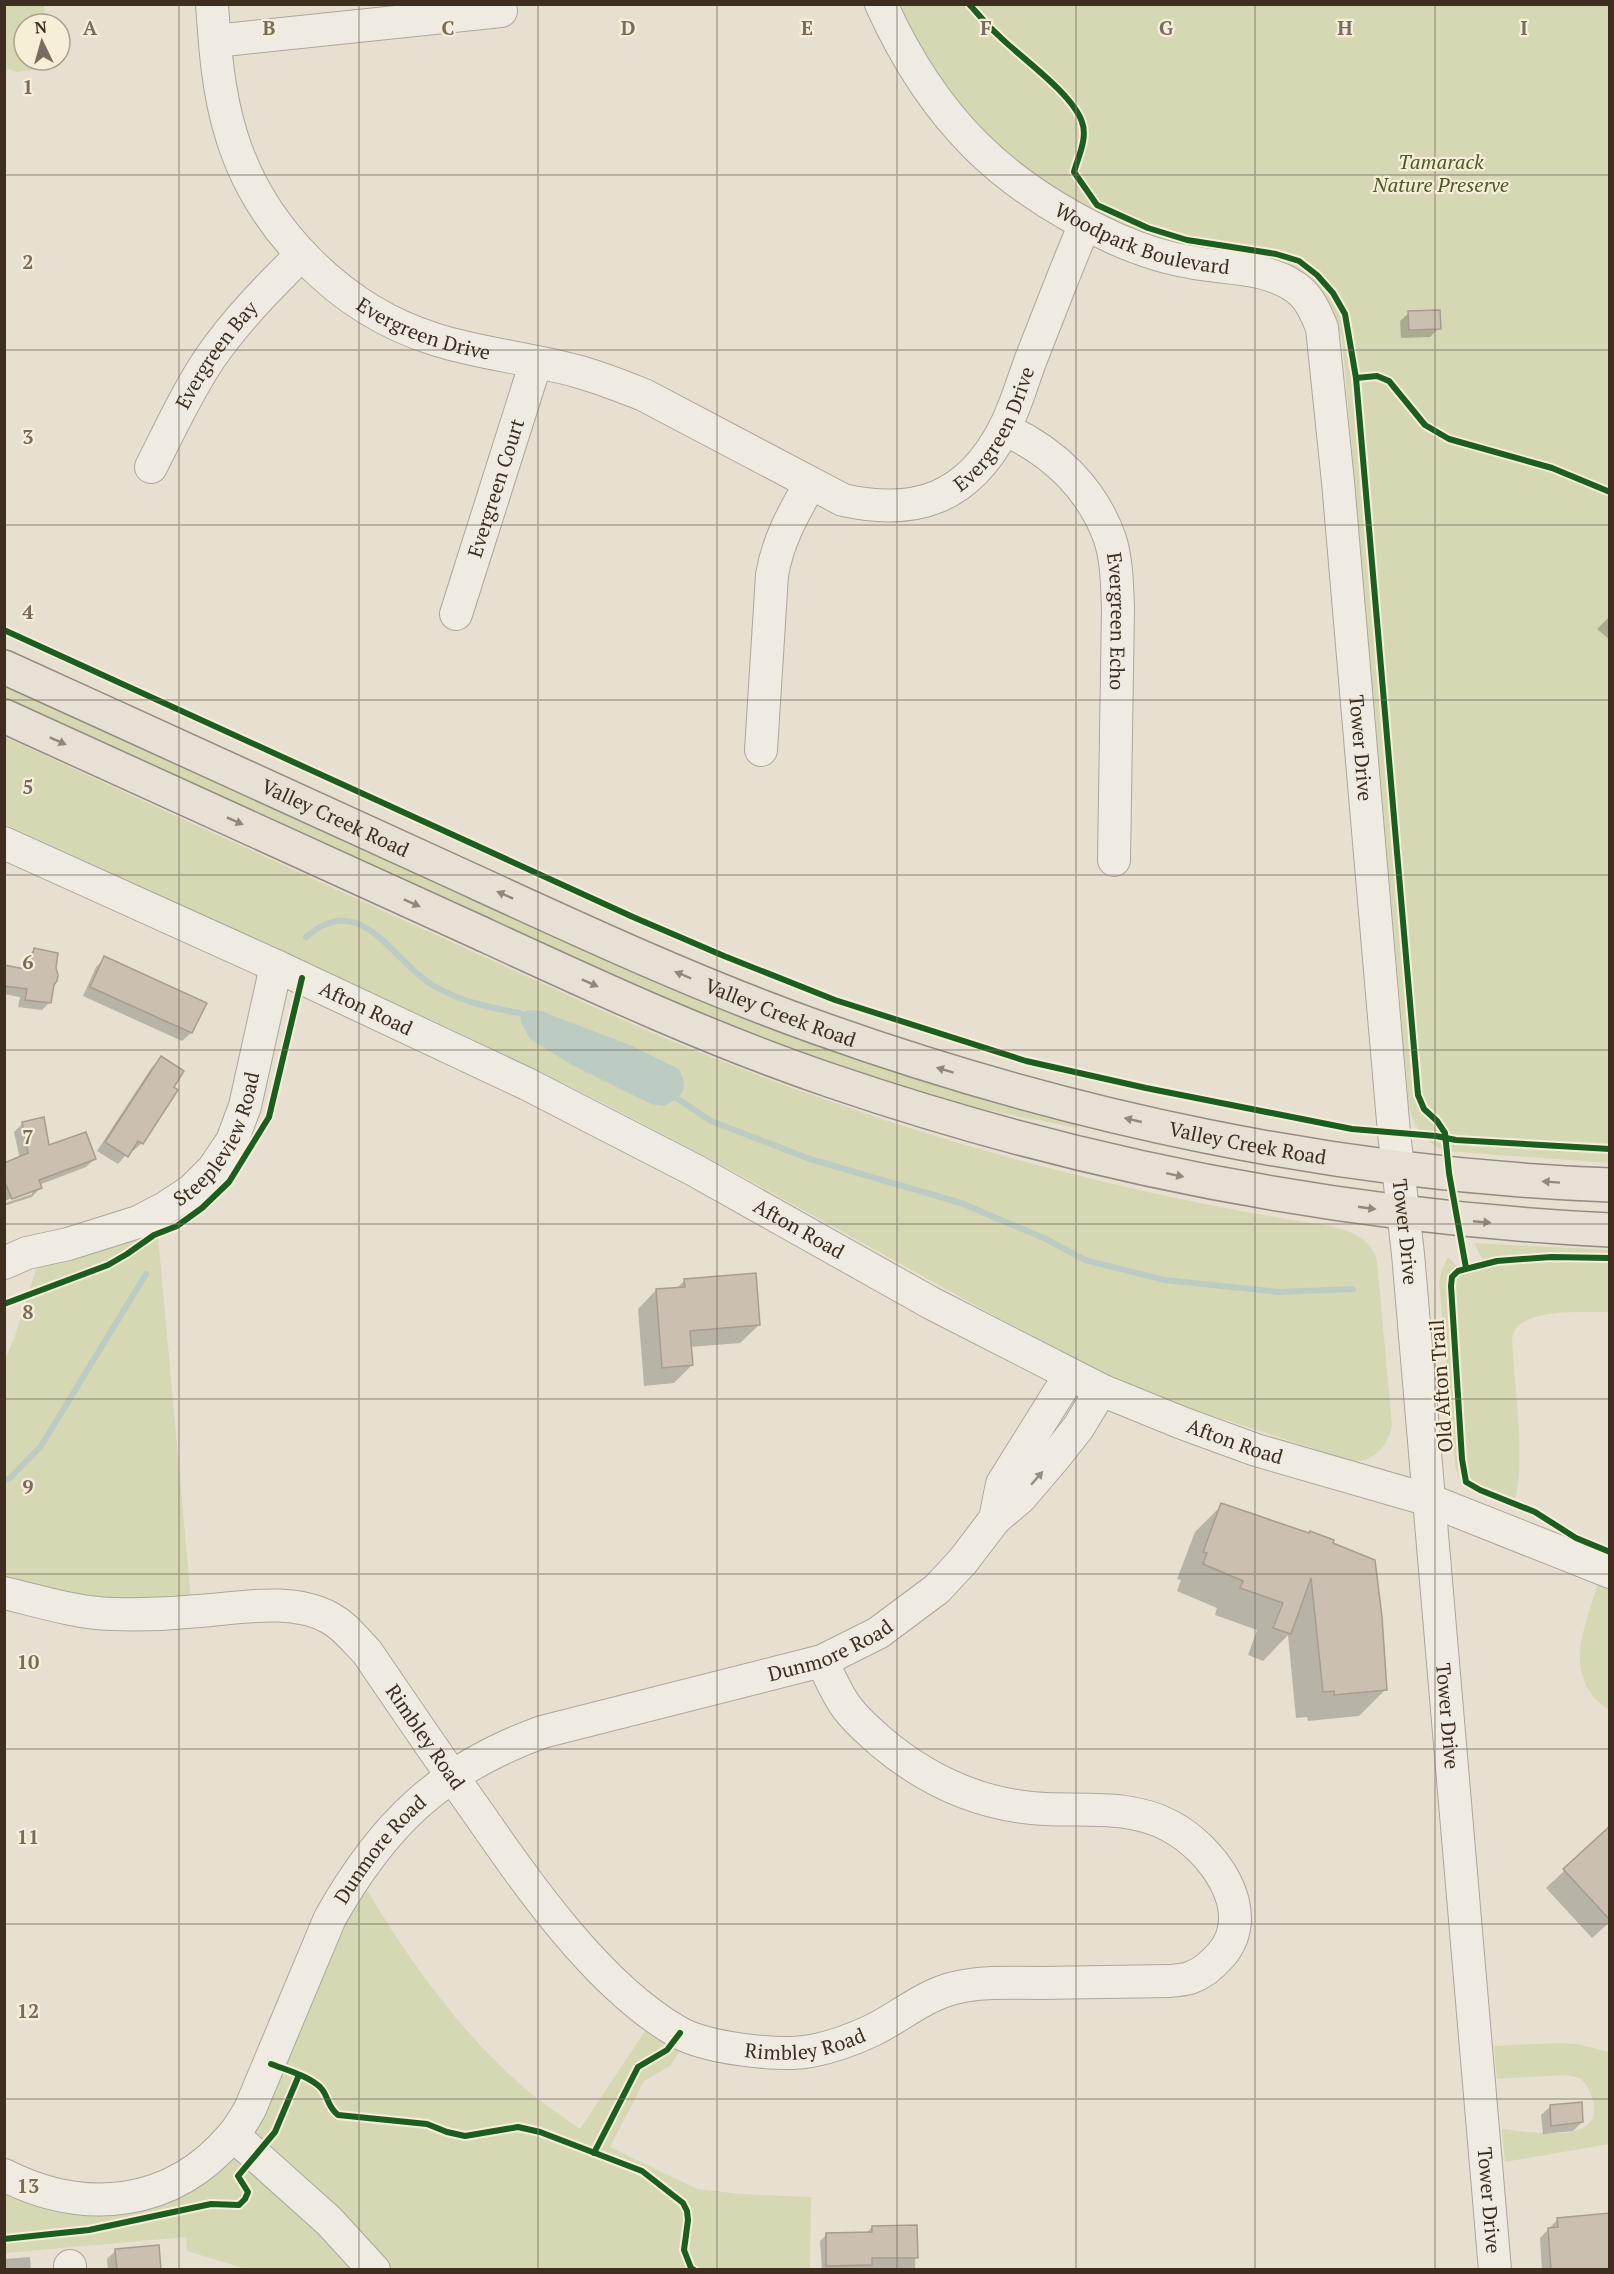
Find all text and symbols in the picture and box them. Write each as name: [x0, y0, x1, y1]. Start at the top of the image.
north arrow: [12, 12, 72, 72]
text: A: [83, 14, 98, 41]
text: B: [263, 14, 276, 41]
text: C: [441, 14, 455, 41]
text: D: [621, 14, 635, 41]
text: E: [801, 14, 813, 41]
text: F: [980, 14, 992, 41]
text: G: [1159, 14, 1173, 41]
text: H: [1337, 14, 1353, 41]
text: I: [1520, 14, 1528, 41]
text: N: [34, 16, 48, 39]
text: 1: [22, 73, 34, 100]
park label: Tamarack Nature Preserve: [1372, 148, 1509, 198]
street label: Woodpark Boulevard: [1050, 196, 1231, 280]
text: 2: [22, 248, 34, 275]
street label: Evergreen Drive: [351, 291, 493, 366]
street label: Evergreen Bay: [169, 294, 264, 414]
street label: Evergreen Drive: [948, 363, 1040, 497]
street label: Evergreen Court: [461, 415, 530, 561]
text: 3: [22, 423, 34, 450]
street label: Evergreen Echo: [1101, 550, 1132, 691]
text: 4: [22, 598, 34, 625]
street label: Tower Drive: [1343, 694, 1379, 802]
one-way arrow: [49, 736, 66, 745]
street label: Valley Creek Road: [257, 772, 414, 863]
text: 5: [22, 773, 34, 800]
one-way arrow: [227, 817, 244, 826]
one-way arrow: [496, 891, 513, 900]
one-way arrow: [404, 898, 421, 907]
text: 6: [22, 948, 34, 975]
one-way arrow: [673, 970, 691, 980]
street label: Valley Creek Road: [701, 971, 860, 1053]
street label: Afton Road: [315, 974, 417, 1041]
one-way arrow: [581, 979, 599, 989]
one-way arrow: [936, 1065, 954, 1074]
street label: Steepleview Road: [168, 1069, 265, 1212]
one-way arrow: [1124, 1115, 1143, 1124]
street label: Valley Creek Road: [1167, 1115, 1328, 1170]
text: 7: [22, 1123, 34, 1150]
one-way arrow: [1166, 1171, 1185, 1181]
street label: Tower Drive: [1386, 1177, 1425, 1286]
one-way arrow: [1542, 1177, 1561, 1186]
street label: Afton Road: [749, 1192, 849, 1265]
one-way arrow: [1358, 1204, 1377, 1213]
one-way arrow: [1472, 1217, 1491, 1226]
text: 8: [22, 1298, 34, 1325]
street label: Old Afton Trail: [1422, 1319, 1459, 1454]
street label: Afton Road: [1183, 1412, 1286, 1470]
one-way arrow: [1030, 1471, 1043, 1486]
text: 9: [22, 1473, 34, 1500]
street label: Dunmore Road: [765, 1613, 898, 1687]
text: 10: [17, 1648, 39, 1675]
street label: Tower Drive: [1430, 1662, 1466, 1770]
street label: Rimbley Road: [380, 1679, 471, 1795]
street label: Dunmore Road: [327, 1789, 431, 1909]
text: 11: [17, 1823, 39, 1850]
text: 12: [17, 1997, 39, 2024]
street label: Rimbley Road: [743, 2021, 869, 2066]
street label: Tower Drive: [1472, 2146, 1508, 2255]
text: 13: [17, 2172, 39, 2199]

